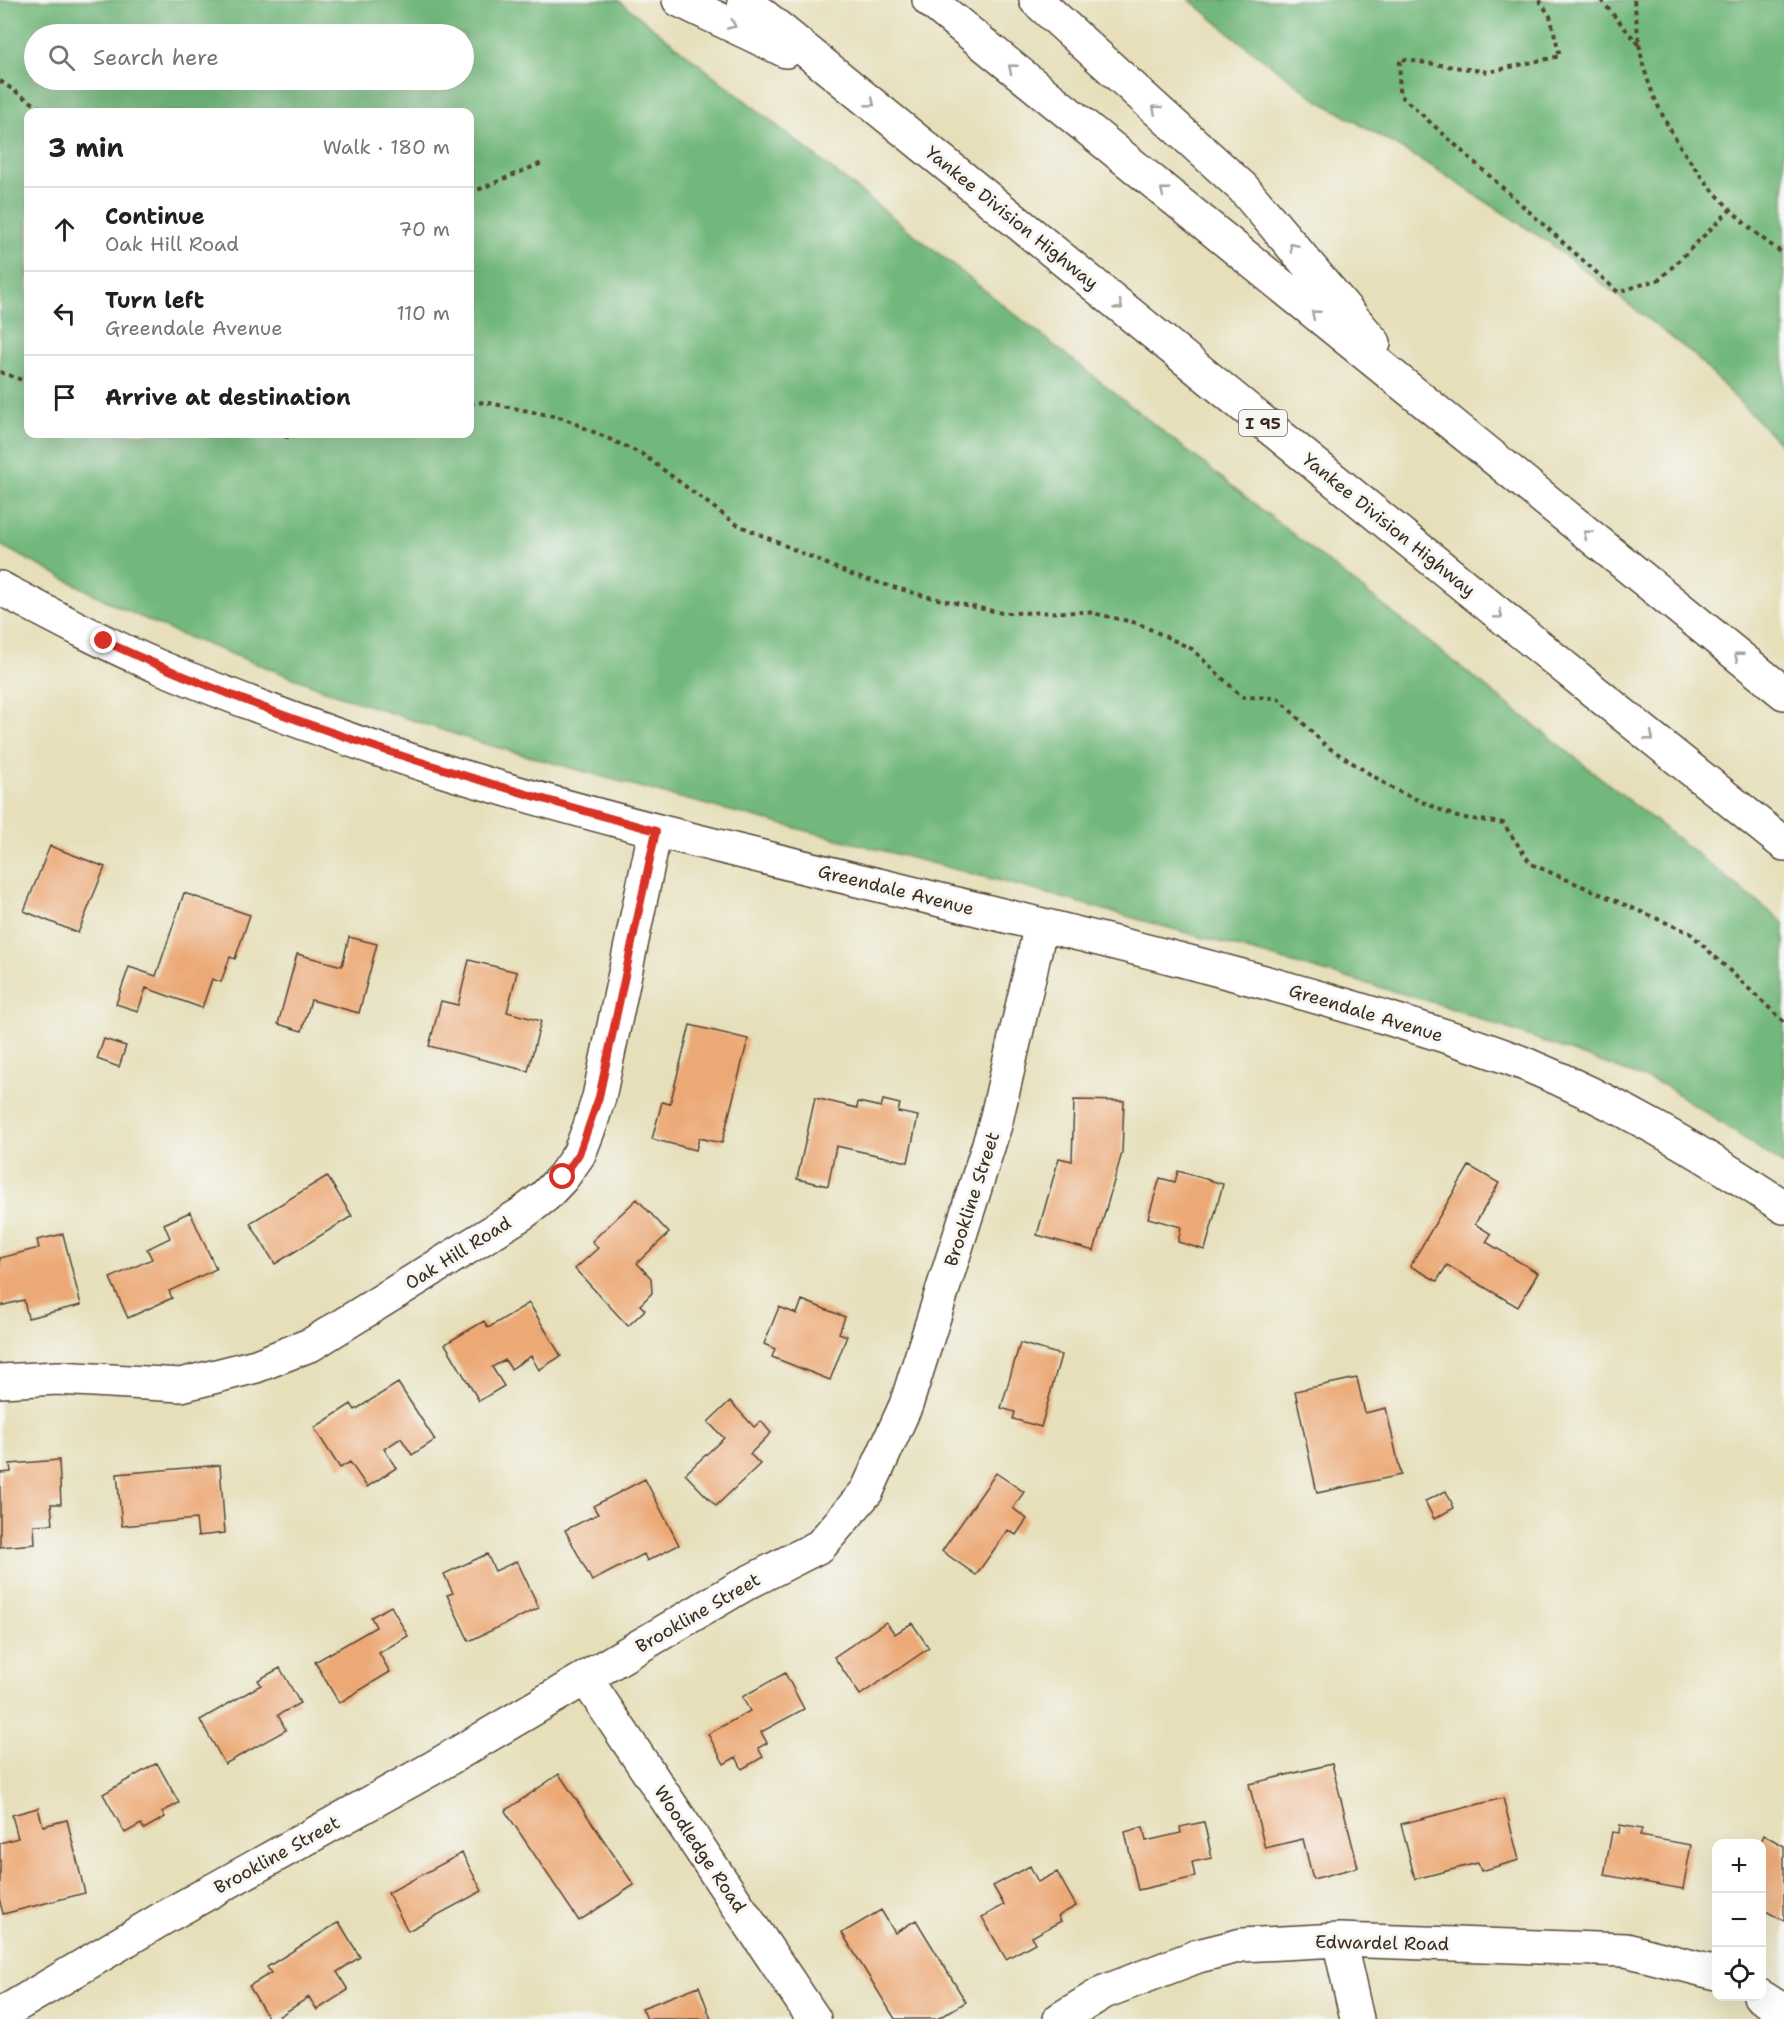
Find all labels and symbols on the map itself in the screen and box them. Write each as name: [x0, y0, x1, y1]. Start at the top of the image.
one-way arrow: [726, 18, 737, 30]
one-way arrow: [1008, 65, 1019, 76]
one-way arrow: [864, 96, 875, 107]
one-way arrow: [1152, 105, 1163, 116]
street label: Yankee Division Highway: [921, 141, 1103, 295]
one-way arrow: [1160, 187, 1171, 198]
one-way arrow: [1289, 243, 1300, 254]
one-way arrow: [1113, 299, 1124, 310]
one-way arrow: [1311, 310, 1322, 321]
road number: I 95: [1239, 410, 1287, 436]
street label: Yankee Division Highway: [1298, 448, 1480, 602]
one-way arrow: [1583, 530, 1594, 541]
one-way arrow: [1492, 607, 1503, 618]
route end: [90, 627, 116, 653]
one-way arrow: [1734, 653, 1745, 664]
one-way arrow: [1644, 730, 1655, 741]
street label: Greendale Avenue: [816, 859, 976, 921]
street label: Greendale Avenue: [1286, 978, 1446, 1048]
street label: Brookline Street: [939, 1129, 1005, 1269]
route start: [549, 1163, 575, 1189]
street label: Oak Hill Road: [401, 1211, 515, 1295]
street label: Brookline Street: [631, 1568, 765, 1658]
street label: Woodledge Road: [648, 1781, 752, 1917]
street label: Brookline Street: [210, 1810, 344, 1899]
street label: Edwardel Road: [1315, 1930, 1449, 1956]

